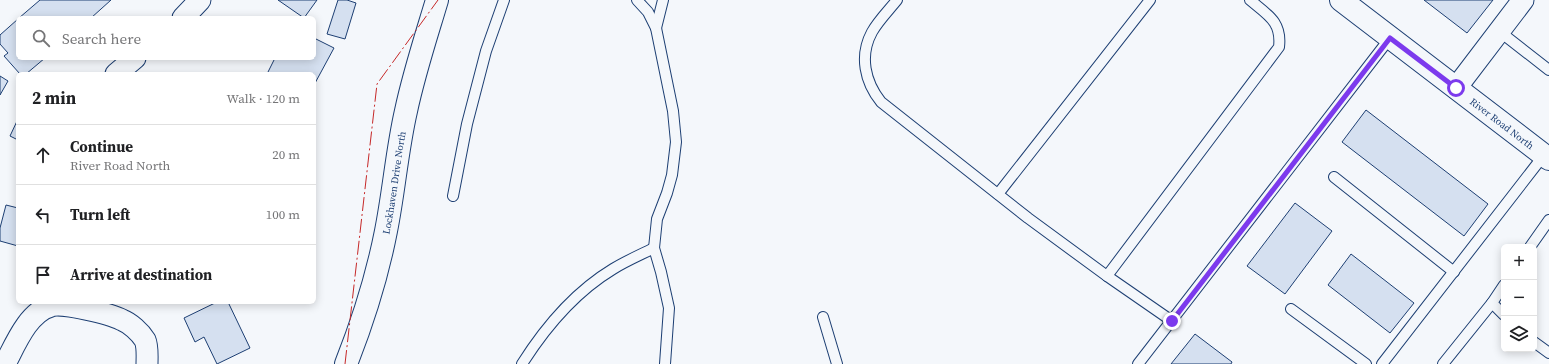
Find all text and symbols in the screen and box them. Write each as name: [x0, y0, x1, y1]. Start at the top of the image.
search box: [16, 16, 316, 60]
icon: search: [30, 27, 52, 49]
text: Search here: [62, 28, 141, 49]
route start: [1447, 79, 1465, 97]
text: 2 min: [32, 86, 76, 110]
text: Walk · 120 m: [227, 90, 300, 107]
street label: River Road North: [1467, 95, 1537, 152]
street label: Lockhaven Drive North: [380, 130, 409, 235]
text: Continue: [70, 136, 133, 157]
icon: ahead: [32, 144, 54, 166]
text: 20 m: [272, 146, 300, 163]
text: River Road North: [70, 157, 170, 174]
icon: left: [32, 204, 54, 226]
text: Turn left: [70, 204, 130, 225]
text: 100 m: [266, 206, 300, 223]
map controls: [1501, 244, 1537, 352]
button: +: [1501, 244, 1537, 280]
icon: arrive: [32, 264, 54, 286]
text: Arrive at destination: [70, 264, 212, 285]
button: −: [1501, 280, 1537, 316]
route end: [1163, 312, 1181, 330]
button: layers: [1501, 316, 1537, 352]

